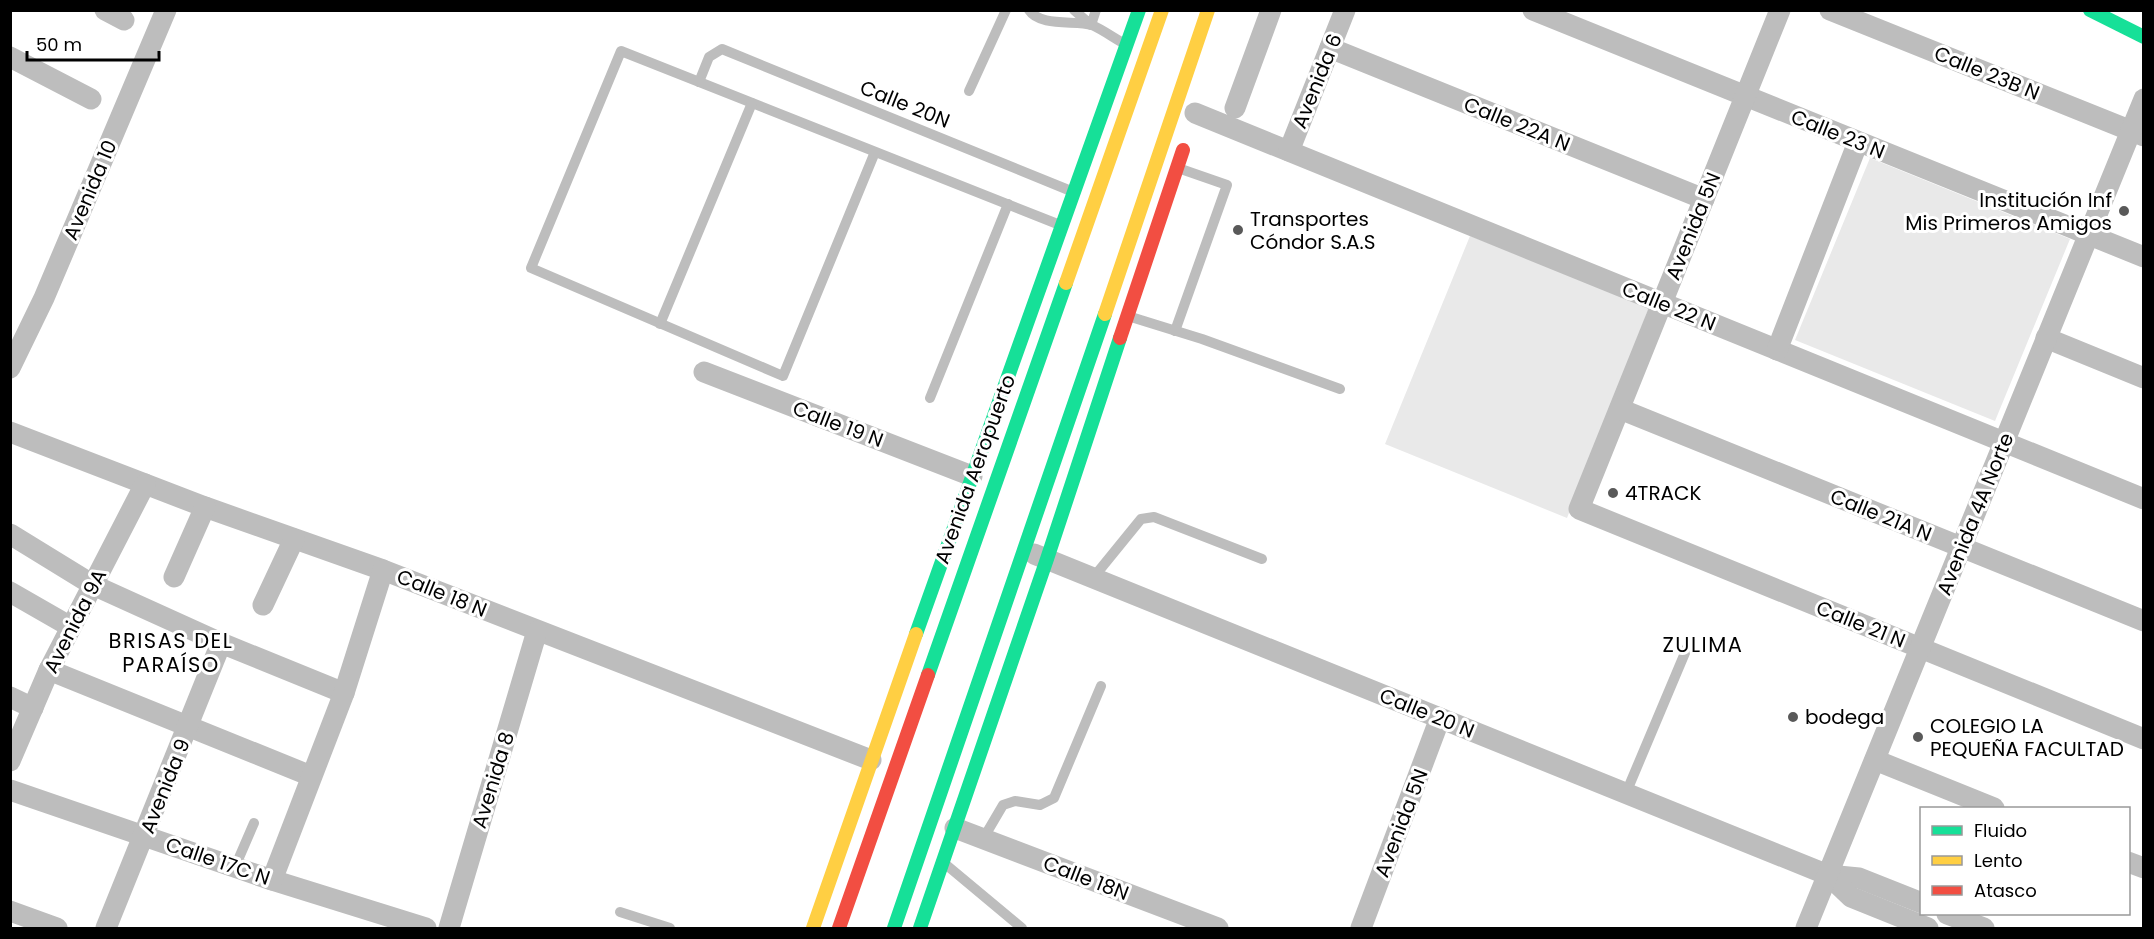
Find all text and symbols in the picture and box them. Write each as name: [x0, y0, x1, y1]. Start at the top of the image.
scale bar: [27, 24, 159, 62]
street label: Avenida 6: [1285, 29, 1349, 133]
text: 50 m: [36, 32, 82, 57]
street label: Calle 23B N: [1930, 39, 2044, 107]
street label: Calle 20N: [856, 73, 954, 135]
street label: Calle 22A N: [1460, 90, 1574, 158]
street label: Calle 23 N: [1787, 102, 1889, 166]
street label: Avenida 10: [56, 136, 124, 244]
street label: Avenida 5N: [1659, 168, 1727, 284]
place label: Institución Inf Mis Primeros Amigos: [1905, 186, 2112, 237]
marker: Institución Inf Mis Primeros Amigos: [2117, 204, 2131, 218]
place label: Transportes Cóndor S.A.S: [1250, 205, 1376, 256]
marker: Transportes Cóndor S.A.S: [1231, 223, 1245, 237]
street label: Calle 22 N: [1618, 274, 1720, 338]
street label: Avenida Aeropuerto: [928, 370, 1022, 568]
street label: Calle 19 N: [789, 394, 887, 454]
street label: Avenida 4A Norte: [1930, 429, 2020, 599]
place label: 4TRACK: [1625, 479, 1701, 507]
street label: Calle 21A N: [1826, 482, 1936, 548]
marker: 4TRACK: [1606, 486, 1620, 500]
street label: Calle 18 N: [393, 562, 491, 624]
street label: Avenida 9A: [37, 564, 113, 678]
street label: Calle 21 N: [1812, 593, 1910, 655]
district label: BRISAS DEL PARAÍSO: [109, 626, 233, 679]
district label: ZULIMA: [1662, 630, 1744, 659]
street label: Calle 20 N: [1375, 681, 1479, 745]
place label: bodega: [1805, 703, 1884, 731]
marker: bodega: [1786, 710, 1800, 724]
place label: COLEGIO LA PEQUEÑA FACULTAD: [1930, 712, 2124, 763]
street label: Avenida 8: [465, 728, 521, 832]
marker: COLEGIO LA PEQUEÑA FACULTAD: [1911, 730, 1925, 744]
street label: Avenida 9: [133, 734, 197, 838]
street label: Avenida 5N: [1368, 765, 1434, 881]
legend: [1920, 807, 2130, 915]
text: Fluido: [1974, 818, 2027, 843]
street label: Calle 17C N: [162, 830, 274, 892]
text: Lento: [1974, 848, 2023, 873]
street label: Calle 18N: [1039, 849, 1133, 907]
text: Atasco: [1974, 878, 2037, 903]

